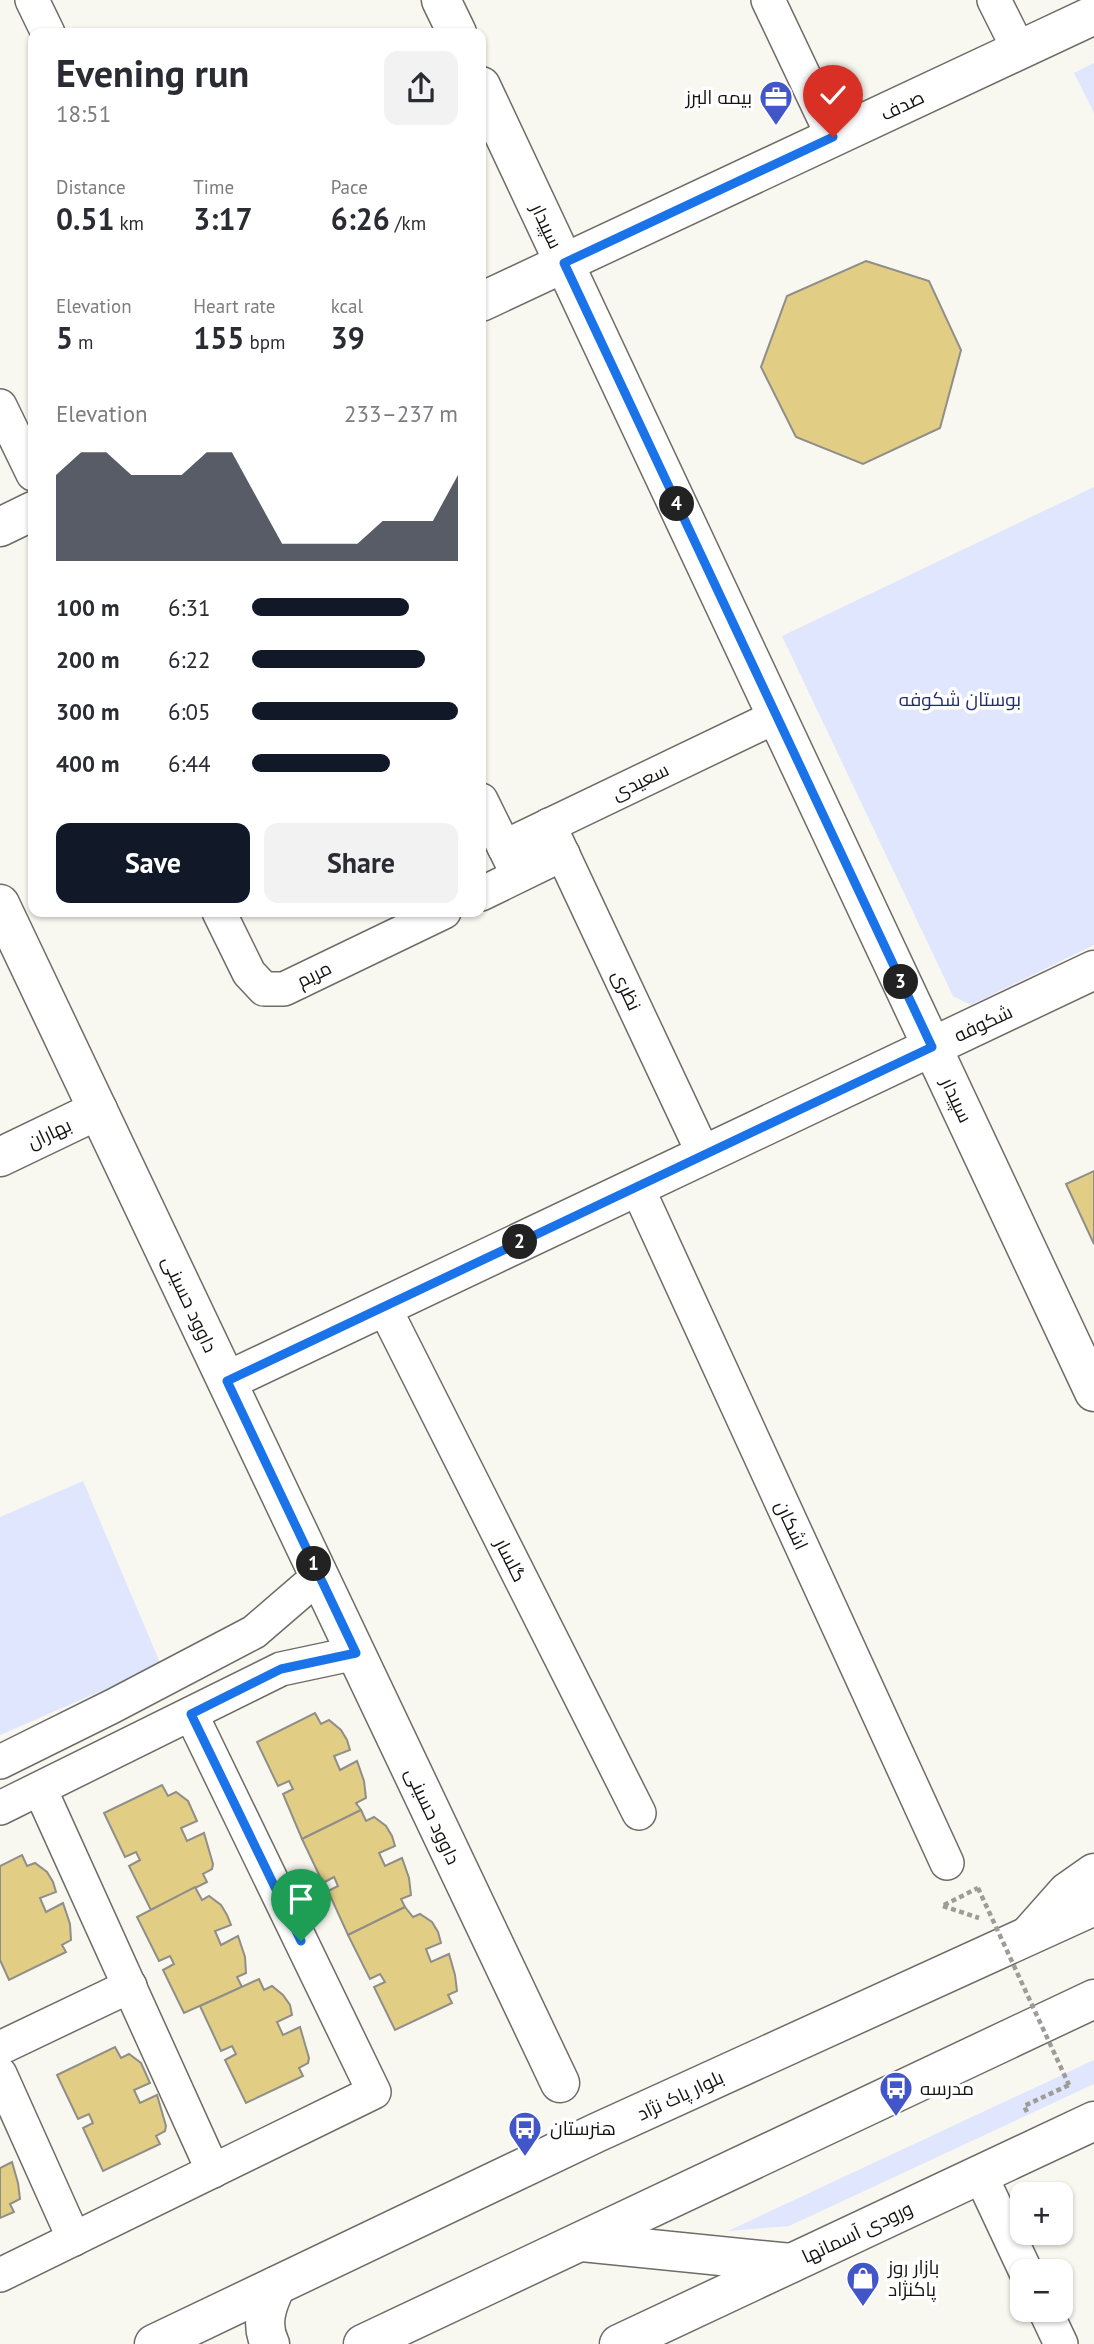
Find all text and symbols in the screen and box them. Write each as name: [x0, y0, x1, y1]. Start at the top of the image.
text: Evening run: [56, 48, 249, 97]
button: share: [384, 51, 458, 125]
pin: [803, 65, 863, 137]
icon: check: [814, 76, 852, 114]
office icon: بیمه البرز: [757, 78, 795, 127]
place label: بیمه البرز: [685, 85, 752, 109]
street label: صدف: [876, 85, 928, 125]
text: 18:51: [56, 99, 111, 128]
text: Distance: [56, 175, 126, 199]
text: Time: [193, 175, 234, 199]
text: Pace: [331, 175, 368, 199]
text: 0.51: [56, 199, 114, 238]
text: 3:17: [193, 199, 252, 238]
text: 6:26: [331, 199, 390, 238]
street label: سپیدار: [526, 199, 568, 252]
text: km: [114, 211, 144, 235]
text: /km: [390, 211, 426, 235]
text: Elevation: [56, 294, 132, 318]
text: Heart rate: [193, 294, 275, 318]
text: kcal: [331, 294, 363, 318]
text: 5: [56, 318, 73, 357]
text: 155: [193, 318, 244, 357]
text: 39: [331, 318, 365, 357]
text: m: [73, 330, 94, 354]
text: bpm: [244, 330, 285, 354]
text: Elevation: [56, 399, 148, 428]
text: 233–237 m: [344, 399, 458, 428]
pin: 4: [660, 486, 694, 522]
text: 4: [671, 491, 682, 515]
text: 100 m: [56, 593, 119, 622]
text: 6:31: [168, 593, 211, 622]
text: 200 m: [56, 645, 119, 674]
text: 6:22: [168, 645, 211, 674]
park label: بوستان شکوفه: [899, 687, 1021, 711]
text: 300 m: [56, 697, 119, 726]
text: 6:05: [168, 697, 211, 726]
text: 400 m: [56, 749, 119, 778]
text: 6:44: [168, 749, 211, 778]
street label: سعیدی: [608, 757, 672, 805]
button: Save: [56, 823, 250, 903]
button: Share: [264, 823, 458, 903]
street label: مریم: [293, 955, 336, 994]
pin: 3: [884, 964, 918, 1000]
street label: نظری: [607, 966, 647, 1014]
text: 3: [895, 969, 906, 993]
street label: شکوفه: [950, 999, 1016, 1047]
street label: سپیدار: [936, 1073, 978, 1126]
street label: بهاران: [23, 1112, 75, 1154]
pin: 2: [503, 1224, 538, 1260]
text: 2: [514, 1229, 525, 1253]
street label: داوود حسینی: [157, 1252, 223, 1356]
street label: اشکان: [770, 1497, 814, 1553]
street label: گلسار: [490, 1533, 532, 1586]
pin: 1: [296, 1546, 332, 1582]
text: 1: [308, 1551, 319, 1575]
street label: داوود حسینی: [400, 1764, 466, 1868]
pin: [271, 1869, 331, 1941]
icon: arrive: [282, 1880, 320, 1918]
street label: بلوار پاک نژاد: [633, 2065, 728, 2126]
bus stop icon: مدرسه: [877, 2069, 915, 2118]
place label: مدرسه: [920, 2076, 974, 2100]
bus stop icon: هنرستان: [506, 2109, 544, 2158]
place label: هنرستان: [550, 2116, 616, 2140]
map controls: [1010, 2182, 1073, 2322]
button: +: [1010, 2182, 1073, 2245]
street label: ورودی آسمانها: [798, 2196, 916, 2268]
place label: بازار روز پاکنژاد: [887, 2255, 939, 2302]
shop icon: بازار روز پاکنژاد: [844, 2259, 882, 2308]
button: −: [1010, 2259, 1073, 2322]

